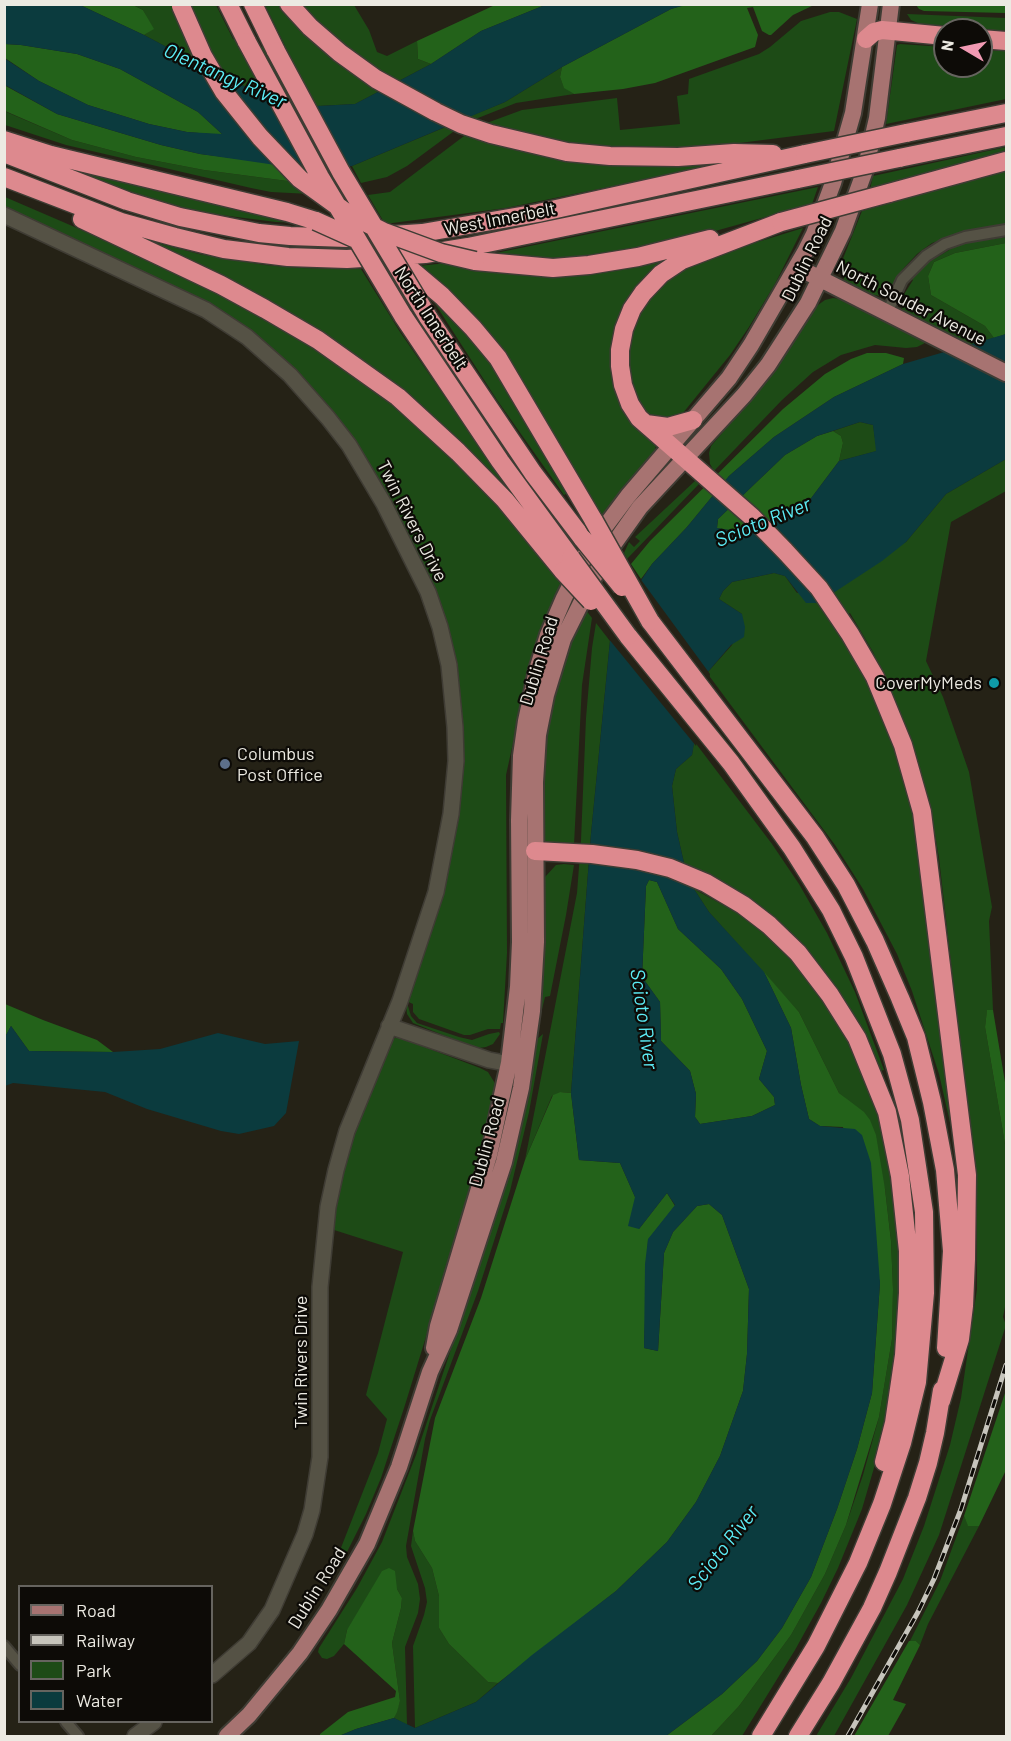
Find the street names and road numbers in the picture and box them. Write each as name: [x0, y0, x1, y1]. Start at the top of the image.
street label: West Innerbelt: [442, 198, 558, 240]
street label: Dublin Road: [777, 213, 837, 305]
street label: North Souder Avenue: [832, 256, 990, 350]
street label: North Innerbelt: [390, 262, 472, 374]
street label: Twin Rivers Drive: [372, 457, 452, 585]
street label: Dublin Road: [515, 614, 563, 708]
street label: Dublin Road: [465, 1095, 509, 1189]
street label: Twin Rivers Drive: [290, 1296, 312, 1428]
street label: Dublin Road: [283, 1543, 351, 1633]

